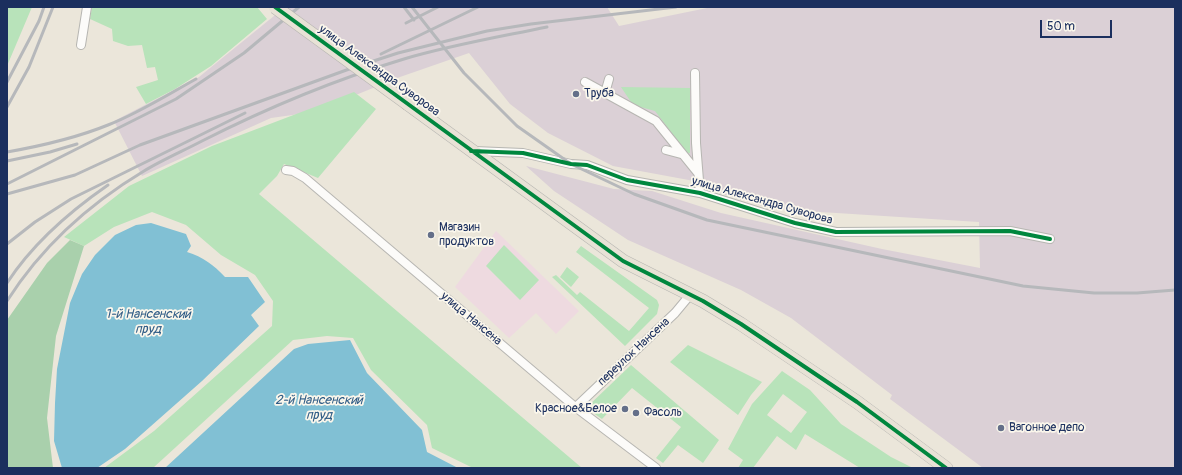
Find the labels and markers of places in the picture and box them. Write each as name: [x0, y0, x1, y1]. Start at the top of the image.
place label: Труба: [584, 87, 614, 101]
marker: Труба: [571, 89, 581, 99]
place label: Магазин продуктов: [439, 221, 494, 249]
marker: Магазин продуктов: [426, 230, 436, 240]
place label: Красное&Белое: [535, 402, 617, 416]
marker: Красное&Белое: [620, 404, 630, 414]
place label: Фасоль: [644, 406, 682, 420]
marker: Фасоль: [631, 408, 641, 418]
place label: Вагонное депо: [1009, 421, 1085, 435]
marker: Вагонное депо: [996, 423, 1006, 433]

